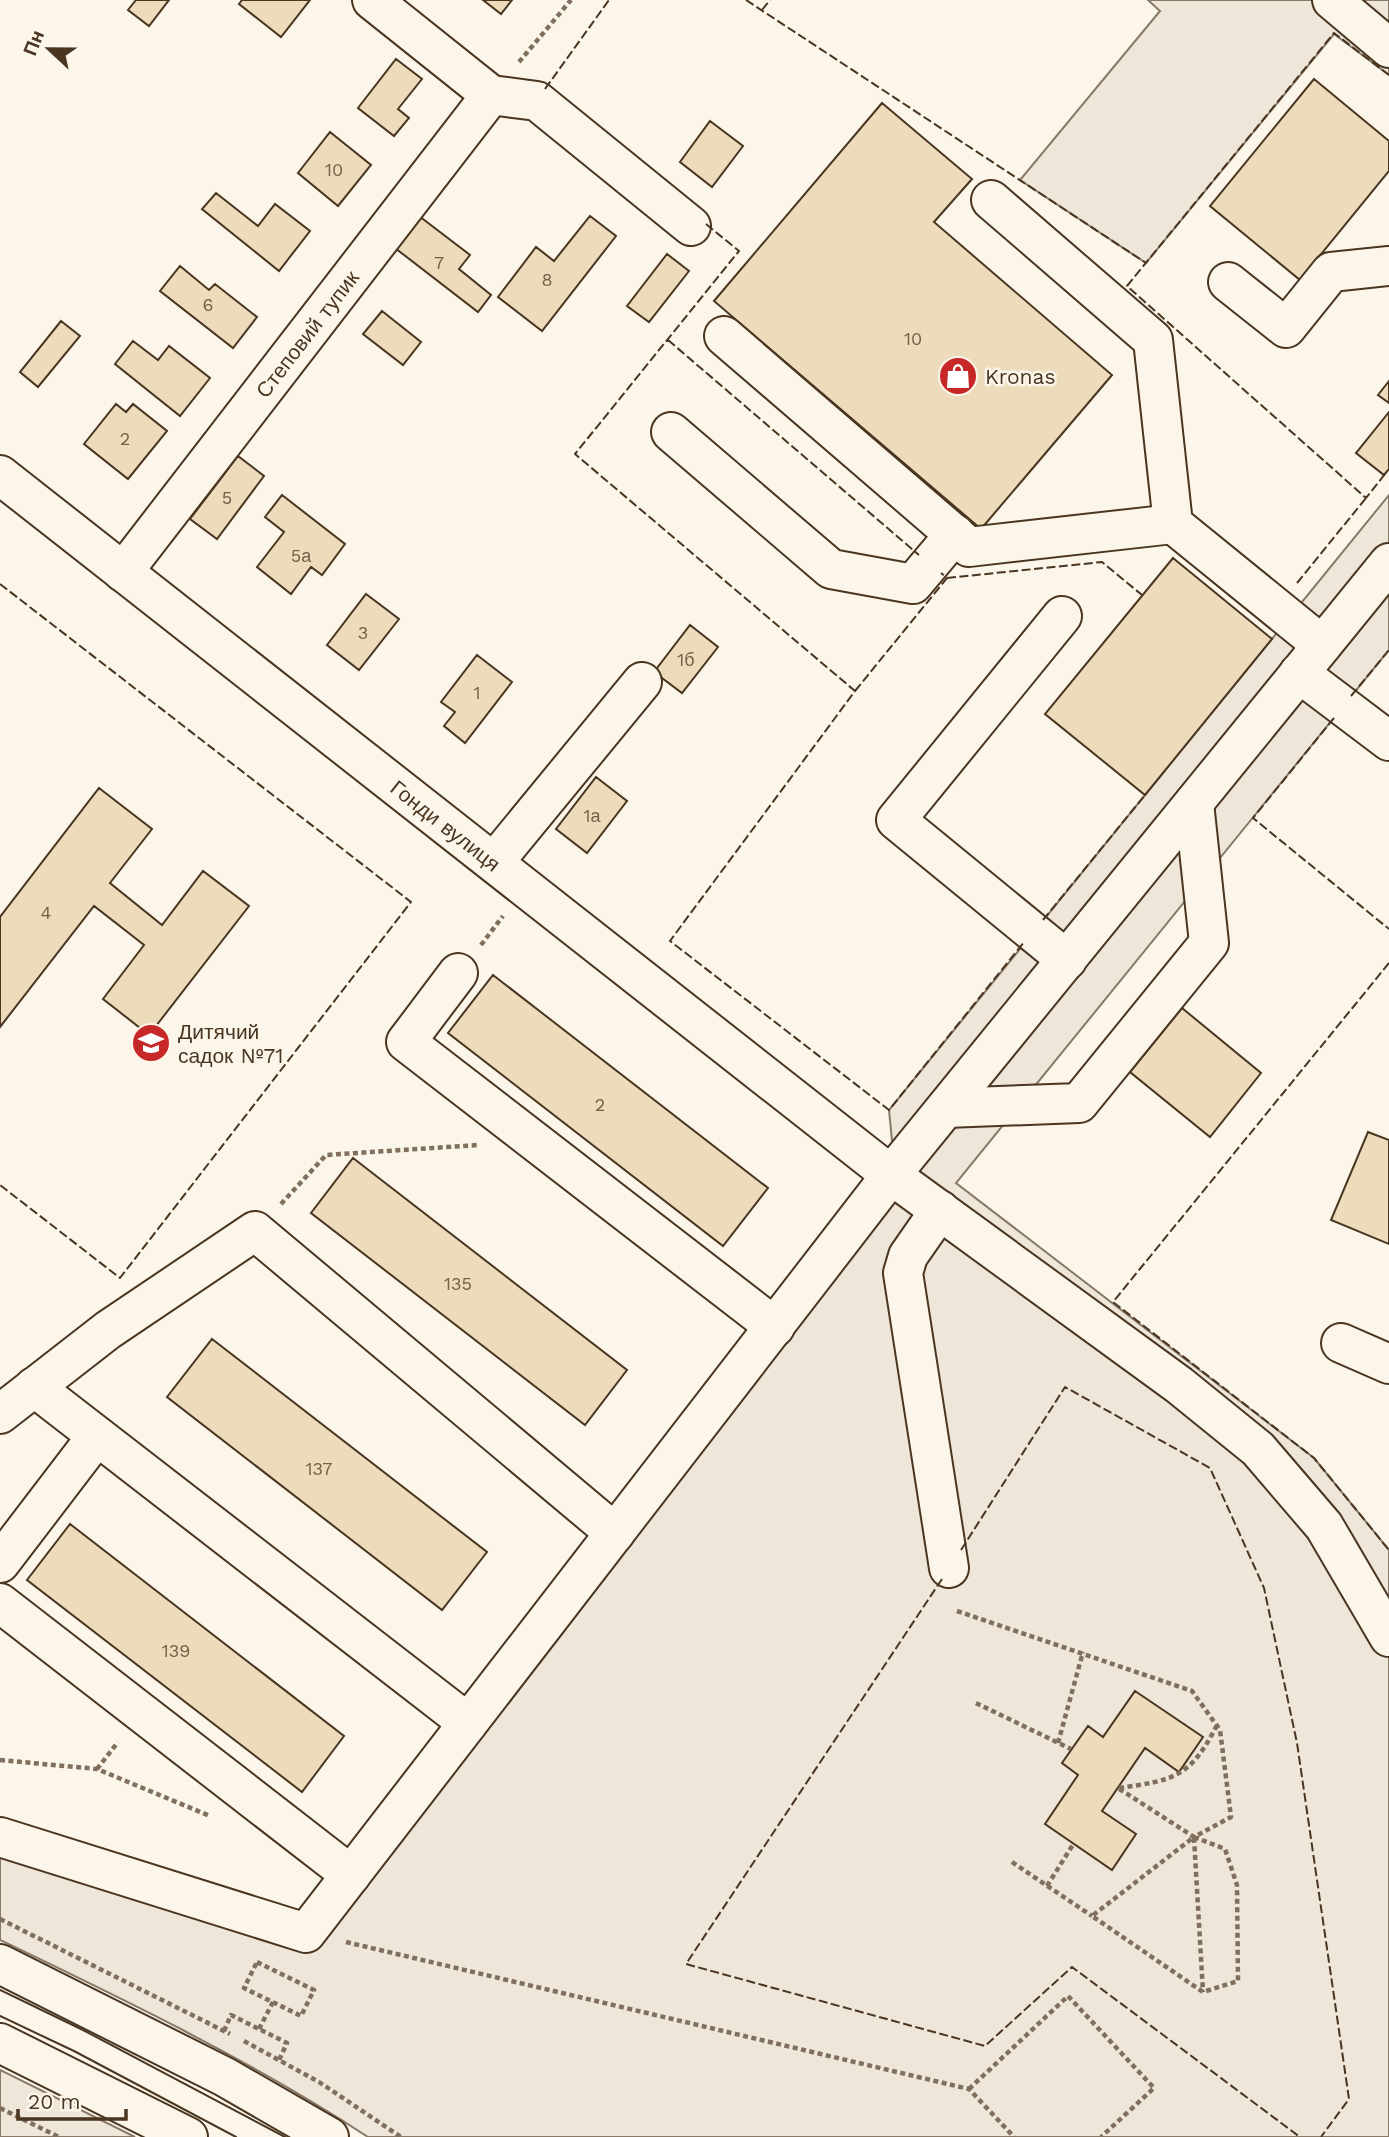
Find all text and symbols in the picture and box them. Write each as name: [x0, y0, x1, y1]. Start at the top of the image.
north arrow: [14, 14, 84, 84]
text: Пн: [18, 27, 49, 59]
house number: 10: [325, 159, 343, 180]
house number: 7: [434, 252, 444, 273]
street label: Степовий тупик: [250, 265, 364, 402]
house number: 8: [541, 269, 553, 290]
house number: 6: [203, 294, 213, 315]
house number: 10: [904, 328, 922, 349]
shop icon: Kronas: [937, 355, 979, 397]
place label: Kronas: [985, 364, 1056, 389]
house number: 2: [120, 428, 130, 449]
house number: 5: [222, 487, 232, 508]
house number: 5а: [291, 545, 312, 566]
house number: 3: [358, 622, 368, 643]
house number: 1б: [677, 649, 695, 670]
house number: 1: [473, 682, 481, 703]
street label: Гонди вулиця: [386, 774, 506, 876]
house number: 1а: [583, 805, 602, 826]
house number: 4: [41, 902, 52, 923]
place label: Дитячий садок №71: [178, 1019, 283, 1068]
school or university icon: Дитячий садок №71: [130, 1022, 172, 1064]
house number: 2: [595, 1094, 605, 1115]
house number: 135: [444, 1273, 472, 1294]
house number: 137: [306, 1458, 332, 1479]
house number: 139: [162, 1640, 190, 1661]
scale bar: [18, 2078, 126, 2122]
text: 20 m: [28, 2089, 80, 2114]

